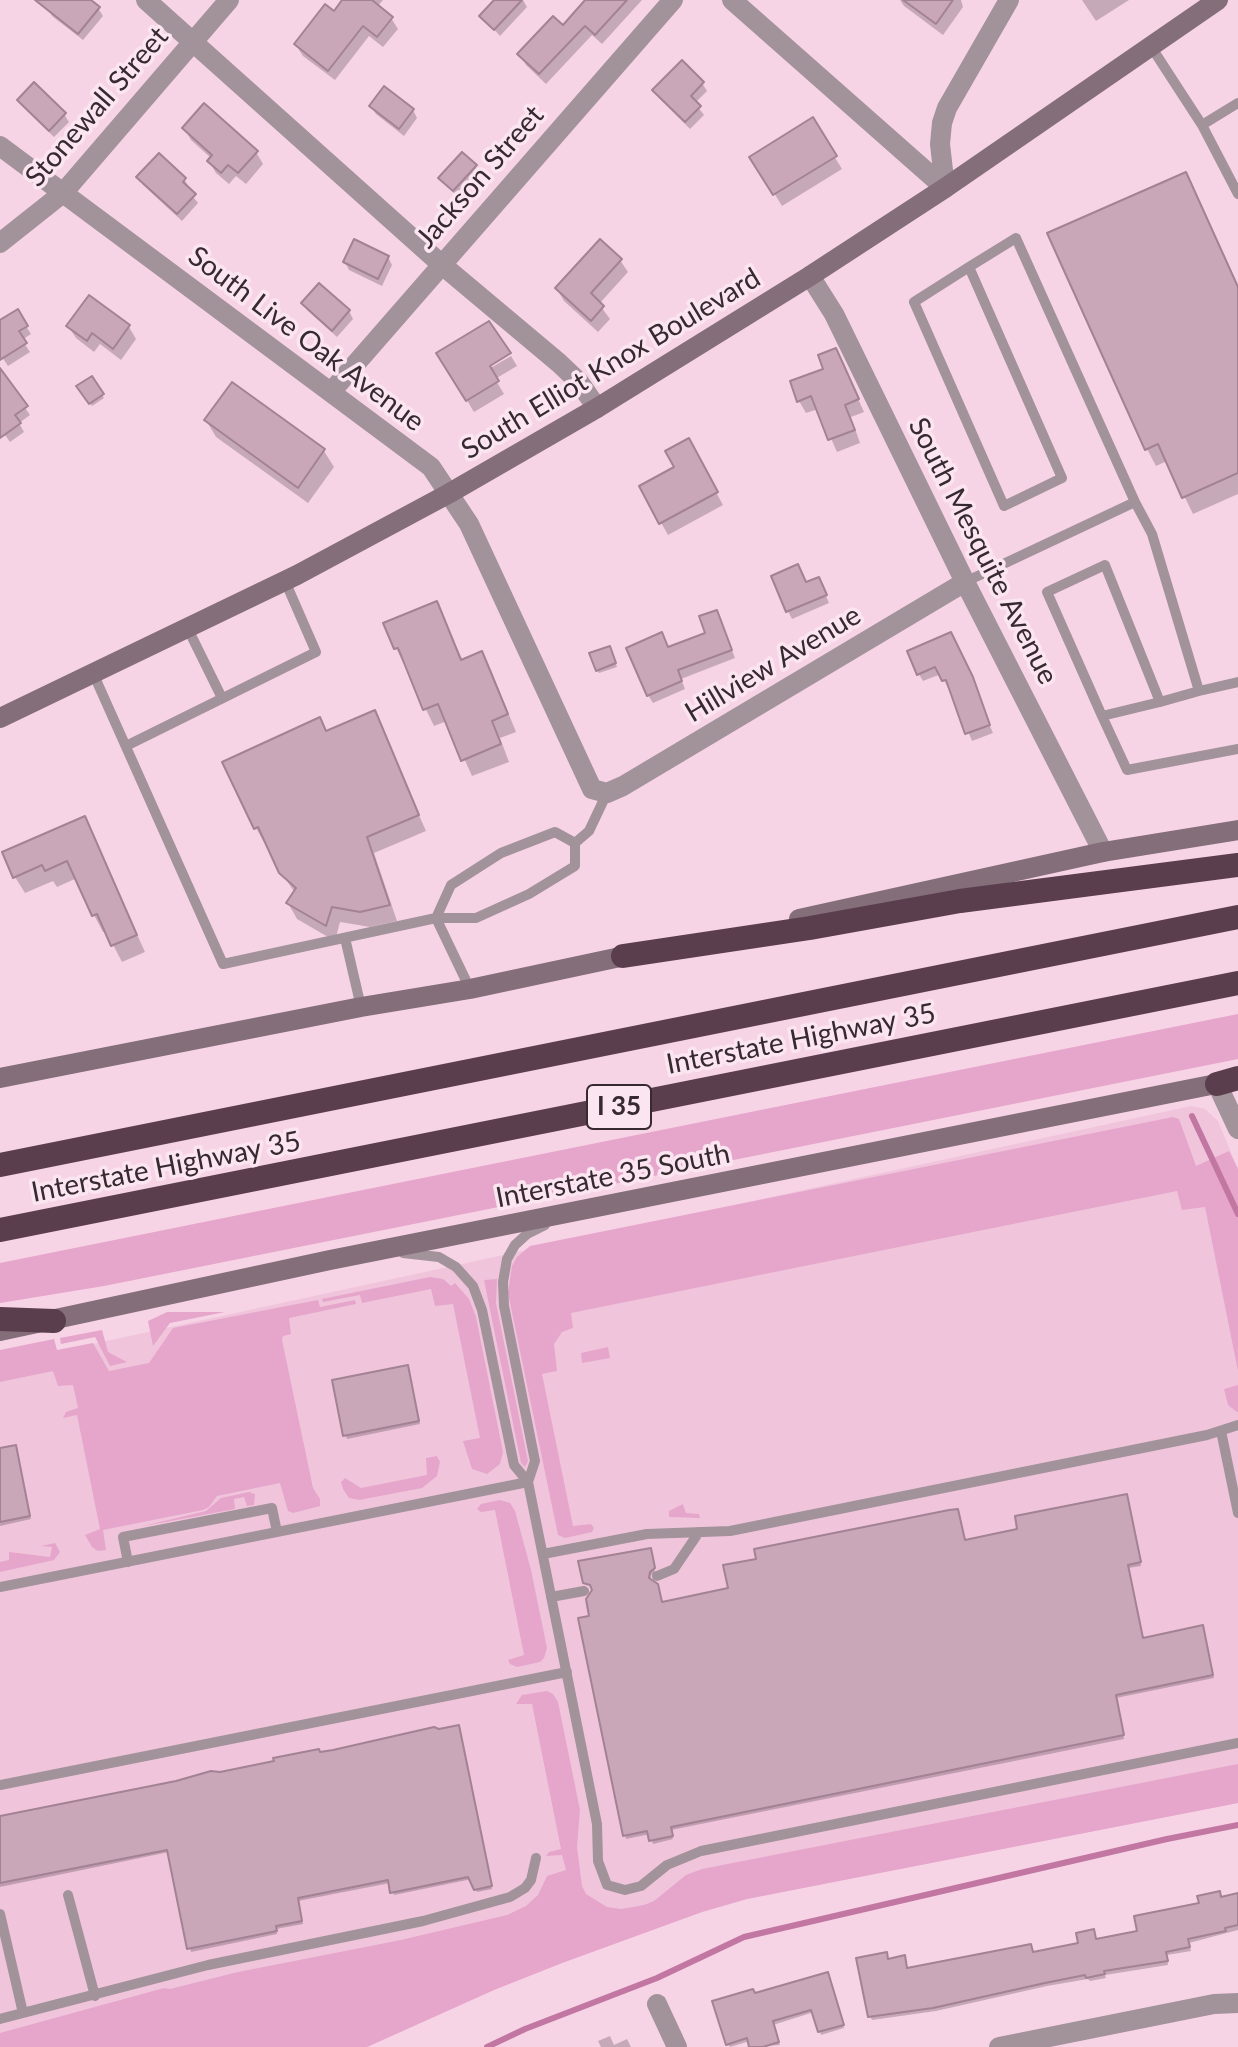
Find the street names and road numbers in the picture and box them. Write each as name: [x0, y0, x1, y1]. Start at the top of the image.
street label: Stonewall Street: [19, 20, 175, 194]
street label: Jackson Street: [409, 99, 551, 255]
street label: South Live Oak Avenue: [181, 239, 431, 439]
street label: South Elliot Knox Boulevard: [456, 261, 766, 467]
street label: South Mesquite Avenue: [901, 412, 1065, 690]
street label: Hillview Avenue: [679, 598, 867, 730]
street label: Interstate Highway 35: [664, 996, 938, 1082]
road number: I 35: [587, 1085, 651, 1129]
street label: Interstate Highway 35: [29, 1124, 303, 1210]
street label: Interstate 35 South: [493, 1137, 733, 1215]

